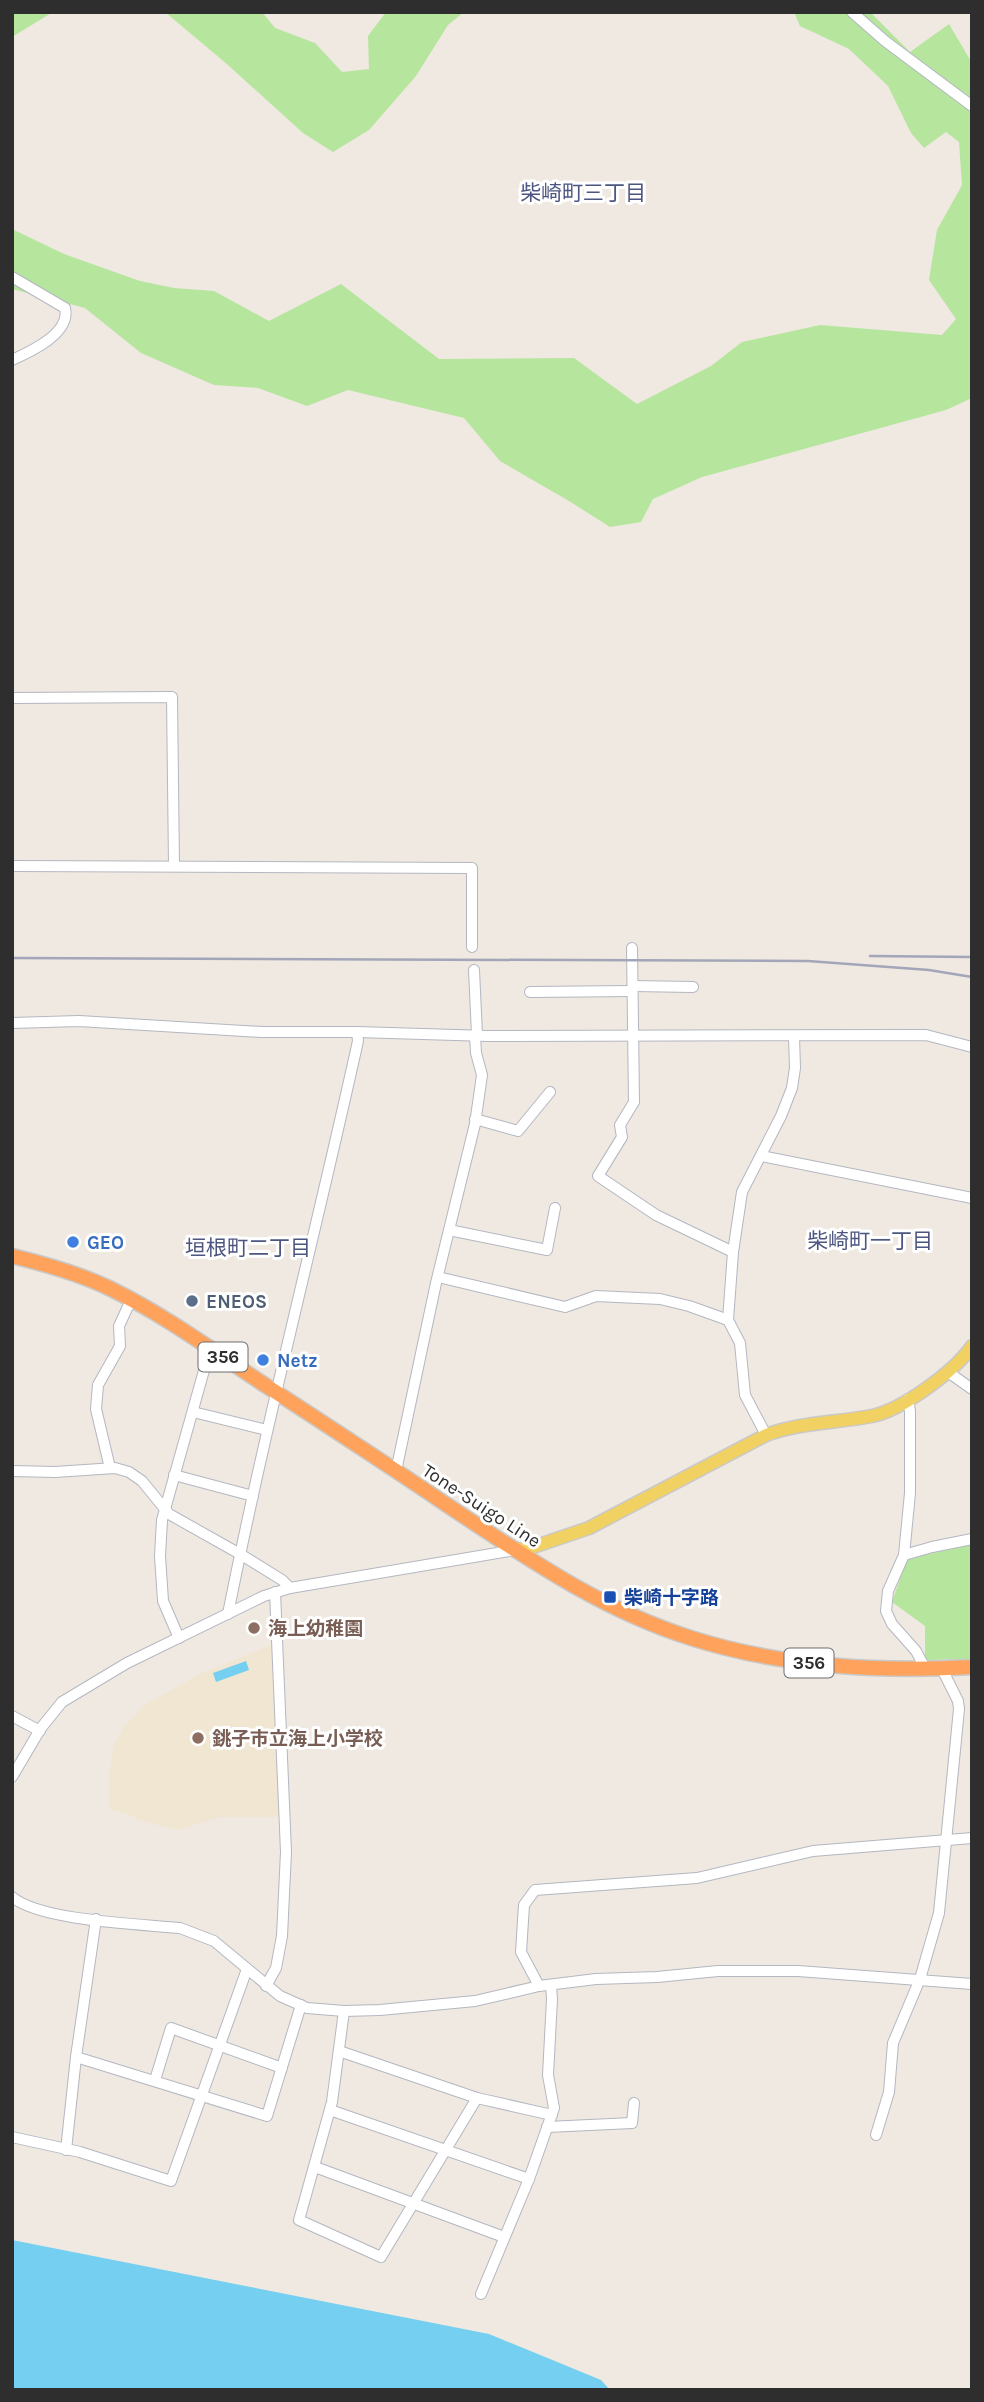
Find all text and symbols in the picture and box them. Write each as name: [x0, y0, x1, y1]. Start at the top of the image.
district label: 柴崎町三丁目: [520, 181, 646, 205]
district label: 柴崎町一丁目: [807, 1229, 933, 1253]
place label: GEO: [87, 1232, 124, 1254]
marker: GEO: [65, 1234, 81, 1250]
district label: 垣根町二丁目: [185, 1236, 311, 1260]
place label: ENEOS: [206, 1291, 267, 1313]
marker: ENEOS: [184, 1293, 200, 1309]
road number: 356: [198, 1342, 248, 1372]
place label: Netz: [277, 1350, 318, 1372]
marker: Netz: [255, 1352, 271, 1368]
street label: Tone-Suigo Line: [418, 1460, 545, 1552]
place label: 柴崎十字路: [624, 1587, 719, 1609]
marker: 柴崎十字路: [602, 1589, 618, 1605]
place label: 海上幼稚園: [268, 1618, 363, 1640]
marker: 海上幼稚園: [246, 1620, 262, 1636]
road number: 356: [784, 1648, 834, 1678]
place label: 銚子市立海上小学校: [212, 1728, 383, 1750]
marker: 銚子市立海上小学校: [190, 1730, 206, 1746]

